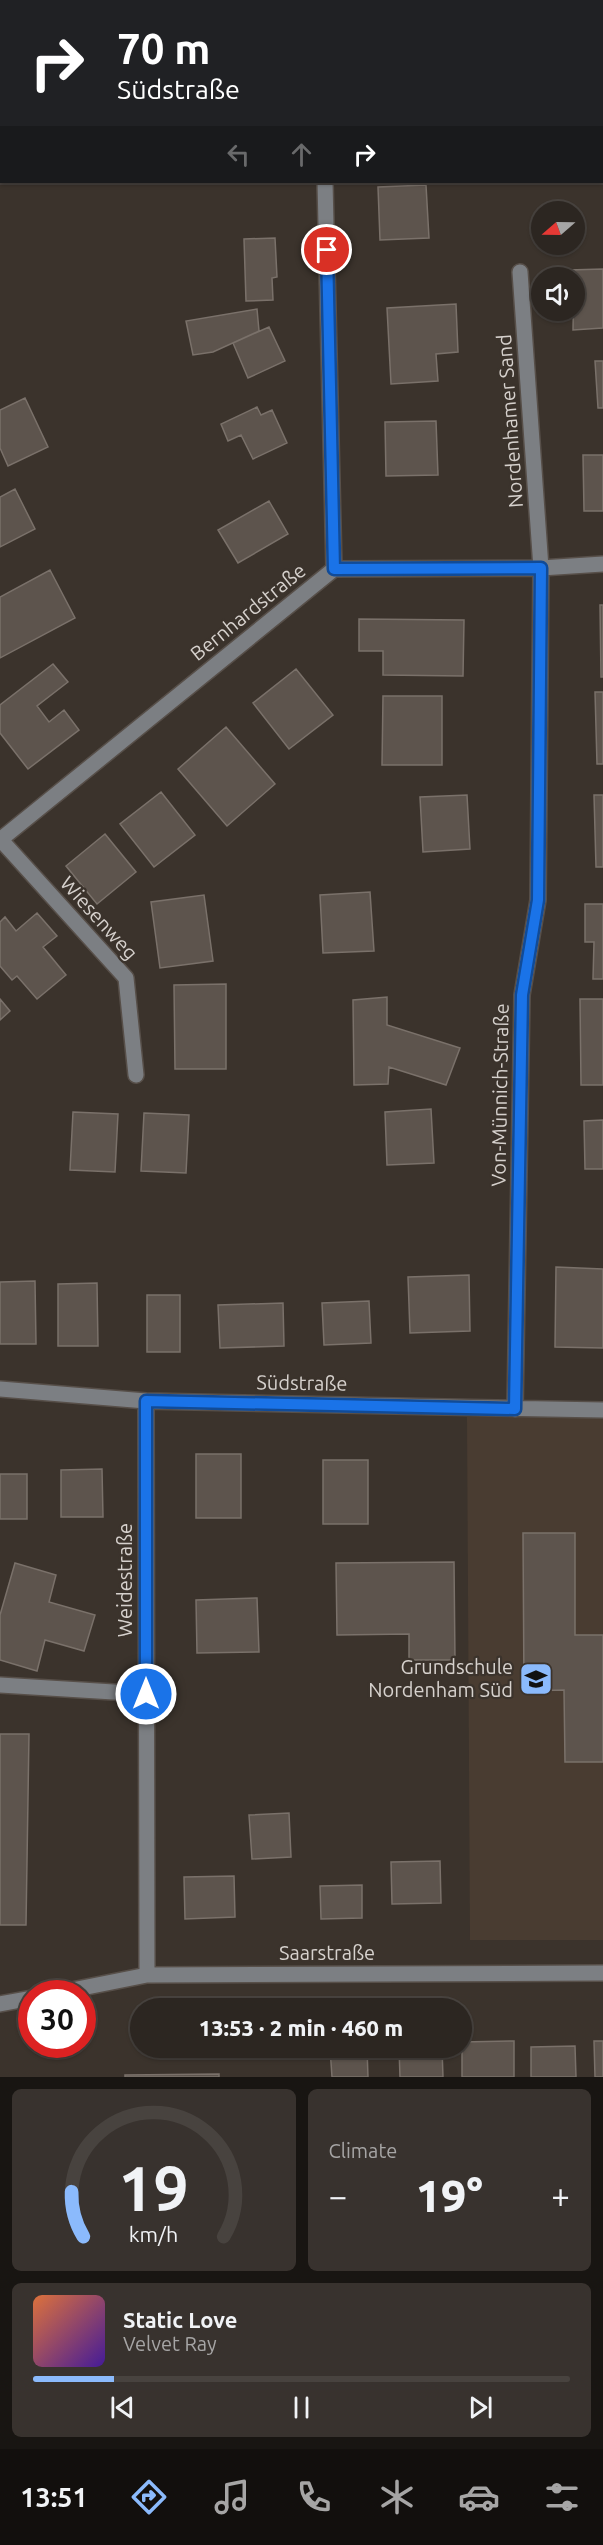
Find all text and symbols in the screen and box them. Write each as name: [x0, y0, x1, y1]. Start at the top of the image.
icon: right: [18, 24, 96, 102]
text: 70 m: [117, 25, 211, 72]
text: Südstraße: [117, 74, 240, 104]
icon: left: [222, 138, 255, 171]
icon: ahead: [285, 138, 318, 171]
icon: right: [348, 138, 381, 171]
north arrow: [531, 201, 585, 255]
map controls: [531, 201, 585, 321]
pin: [301, 224, 352, 275]
icon: arrive: [310, 233, 343, 266]
button: sound: [531, 267, 585, 321]
street label: Nordenhamer Sand: [492, 334, 527, 509]
street label: Bernhardstraße: [186, 558, 310, 665]
street label: Wiesenweg: [56, 871, 143, 964]
street label: Von-Münnich-Straße: [486, 1003, 513, 1187]
street label: Südstraße: [256, 1370, 348, 1395]
street label: Weidestraße: [113, 1523, 136, 1637]
place label: Grundschule Nordenham Süd: [368, 1655, 513, 1701]
school or university icon: Grundschule Nordenham Süd: [518, 1661, 554, 1697]
position arrow: [114, 1662, 178, 1726]
street label: Saarstraße: [279, 1941, 375, 1964]
speed limit sign: 30: [18, 1980, 96, 2058]
text: 13:53 · 2 min · 460 m: [199, 2015, 403, 2040]
text: Climate: [329, 2139, 397, 2162]
text: 19: [119, 2153, 189, 2223]
text: 19°: [416, 2170, 483, 2221]
text: −: [329, 2177, 347, 2214]
text: +: [551, 2177, 570, 2214]
text: km/h: [129, 2222, 178, 2246]
text: Static Love: [123, 2307, 238, 2332]
text: Velvet Ray: [123, 2332, 217, 2355]
icon: previous: [106, 2391, 139, 2424]
icon: pause: [285, 2391, 318, 2424]
icon: next: [464, 2391, 497, 2424]
icon: directions: [128, 2476, 170, 2518]
icon: music: [211, 2476, 253, 2518]
icon: phone: [293, 2476, 335, 2518]
icon: climate: [376, 2476, 418, 2518]
icon: car: [458, 2476, 500, 2518]
icon: filters: [541, 2476, 583, 2518]
text: 13:51: [20, 2482, 88, 2512]

